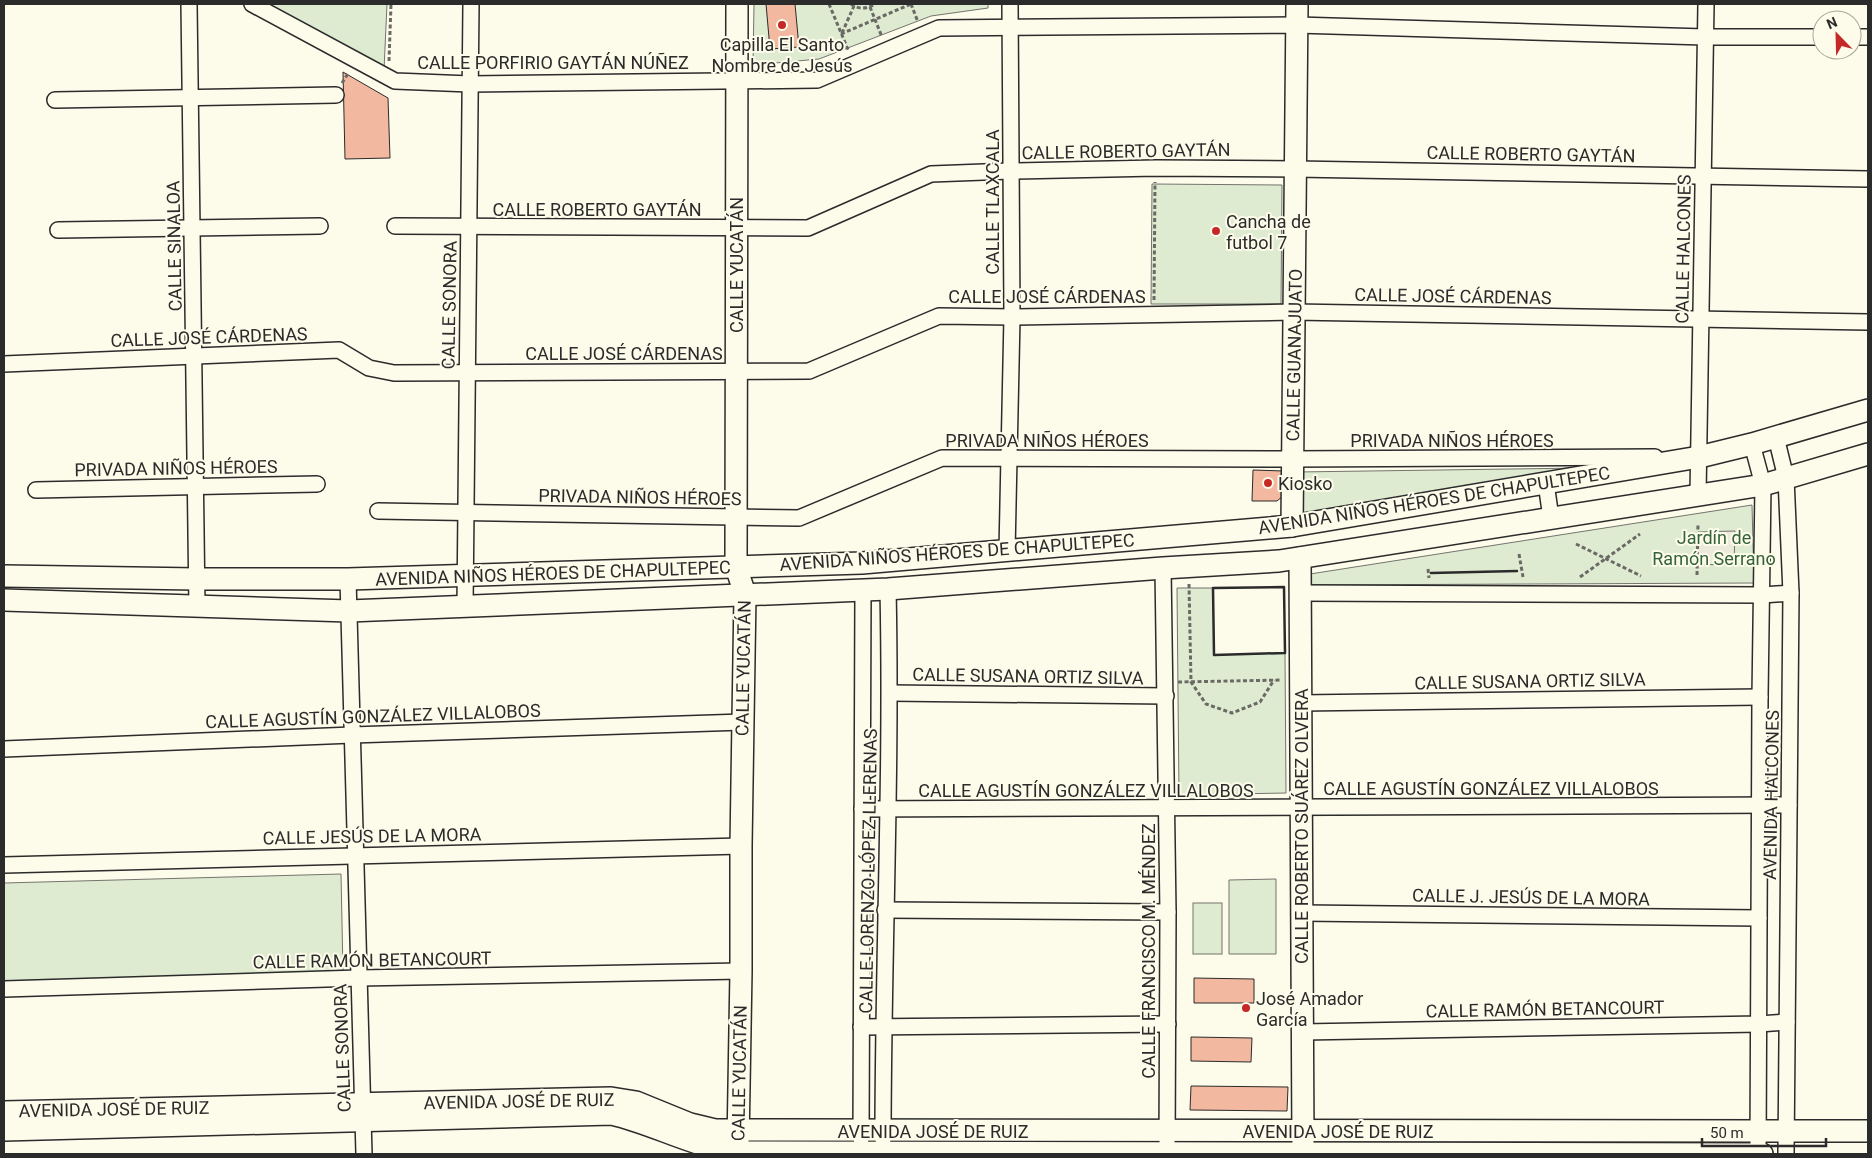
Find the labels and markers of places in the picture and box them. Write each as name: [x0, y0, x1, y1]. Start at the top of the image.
marker: Capilla El Santo Nombre de Jesús: [776, 19, 788, 31]
place label: Capilla El Santo Nombre de Jesús: [711, 34, 853, 76]
place label: Cancha de futbol 7: [1226, 211, 1311, 253]
marker: Cancha de futbol 7: [1210, 225, 1222, 237]
place label: Kiosko: [1278, 473, 1333, 494]
marker: Kiosko: [1262, 477, 1274, 489]
place label: José Amador García: [1256, 988, 1363, 1030]
marker: José Amador García: [1240, 1002, 1252, 1014]

